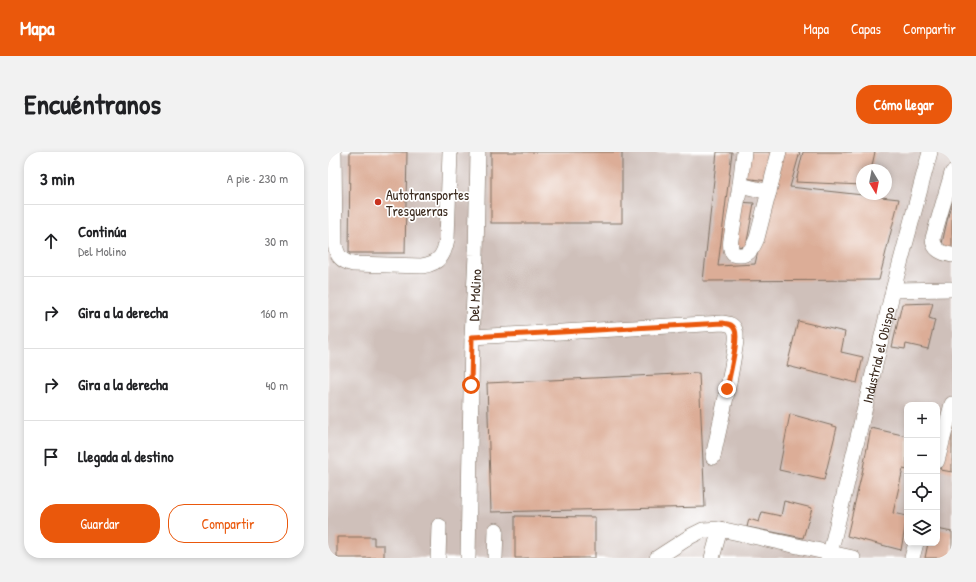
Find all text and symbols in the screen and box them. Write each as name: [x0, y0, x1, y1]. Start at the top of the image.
text: Mapa: [20, 15, 54, 41]
text: Mapa: [804, 19, 829, 38]
text: Capas: [851, 19, 881, 38]
text: Compartir: [903, 19, 956, 38]
text: Encuéntranos: [24, 85, 161, 123]
button: Cómo llegar: [856, 85, 952, 124]
north arrow: [856, 164, 892, 200]
text: 3 min: [40, 167, 75, 190]
text: A pie · 230 m: [227, 169, 288, 187]
place label: Autotransportes Tresguerras: [386, 185, 469, 221]
marker: Autotransportes Tresguerras: [373, 197, 383, 207]
text: Continúa: [78, 221, 126, 242]
icon: ahead: [40, 230, 62, 252]
text: 30 m: [265, 232, 288, 250]
text: Del Molino: [78, 242, 126, 260]
street label: Del Molino: [463, 268, 485, 322]
icon: right: [40, 302, 62, 324]
text: Gira a la derecha: [78, 302, 168, 323]
text: 160 m: [260, 304, 288, 322]
street label: Industrial el Obispo: [857, 304, 898, 405]
icon: right: [40, 374, 62, 396]
text: Gira a la derecha: [78, 374, 168, 395]
text: 40 m: [265, 376, 288, 394]
route start: [462, 376, 480, 394]
route end: [718, 380, 736, 398]
map controls: [904, 402, 940, 546]
button: +: [904, 402, 940, 438]
button: −: [904, 438, 940, 474]
icon: arrive: [40, 446, 62, 468]
text: Llegada al destino: [78, 446, 174, 467]
button: locate: [904, 474, 940, 510]
button: Guardar: [40, 504, 160, 543]
button: Compartir: [168, 504, 288, 543]
button: layers: [904, 510, 940, 546]

